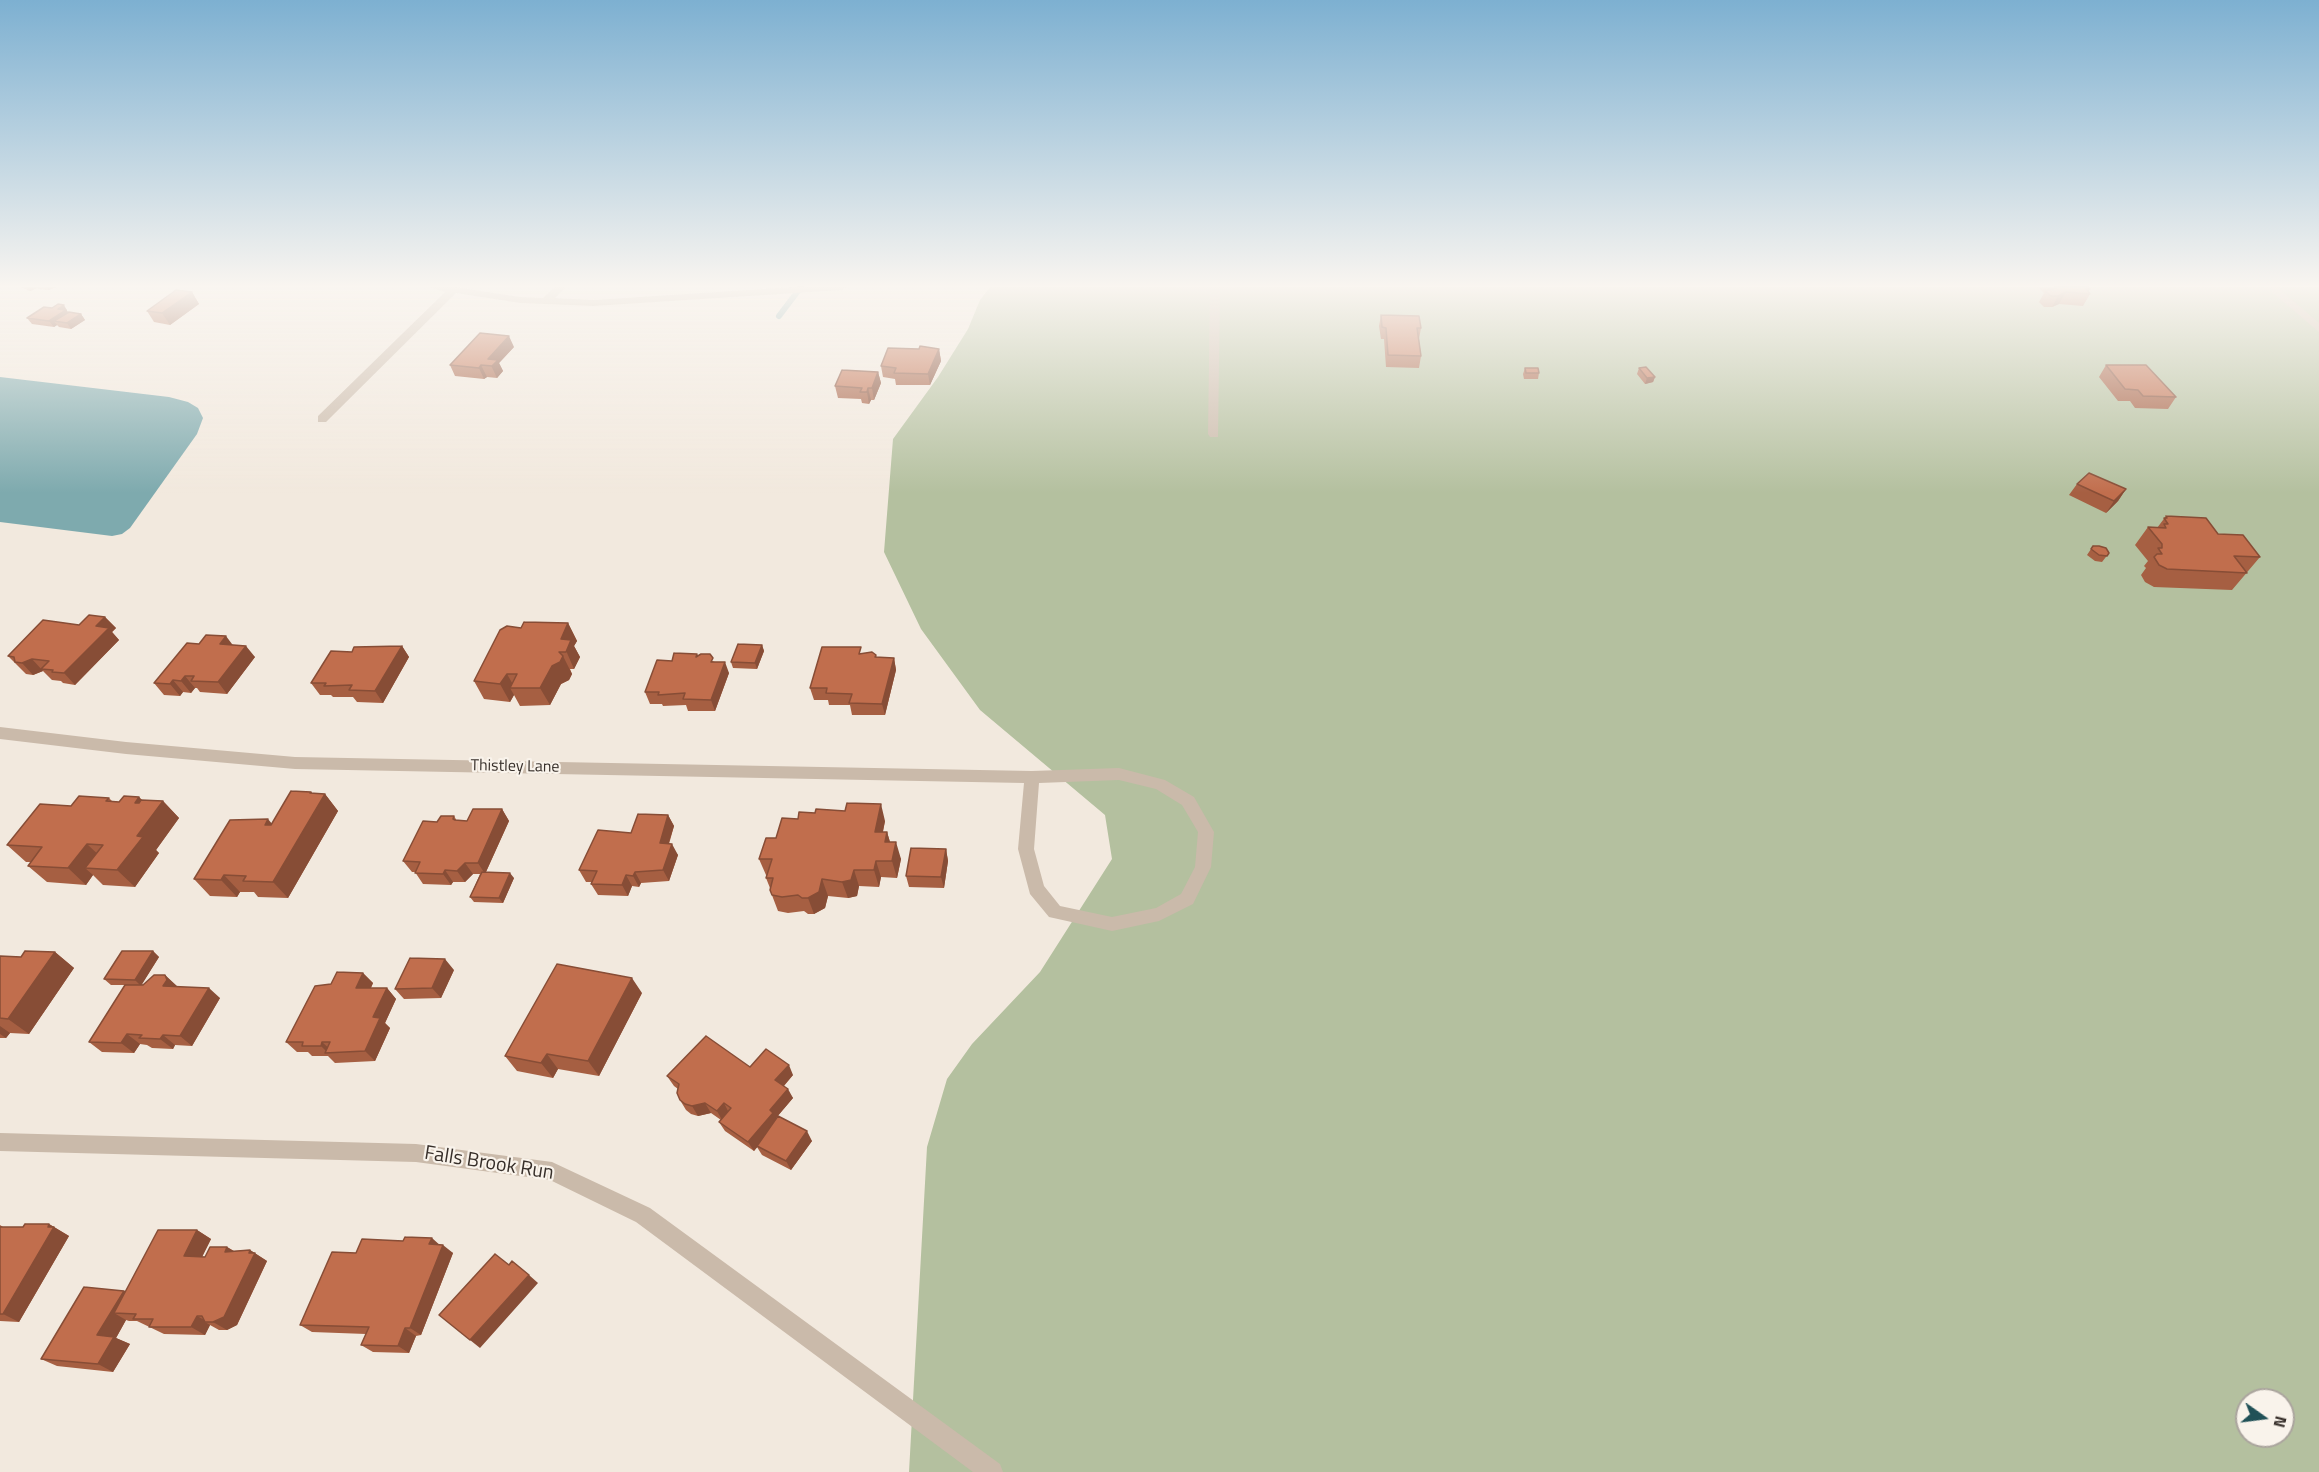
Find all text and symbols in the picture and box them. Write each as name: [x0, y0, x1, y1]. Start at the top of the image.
street label: Thistley Lane: [470, 757, 560, 777]
street label: Falls Brook Run: [423, 1142, 555, 1186]
north arrow: [2235, 1388, 2295, 1448]
text: N: [2268, 1414, 2294, 1430]

